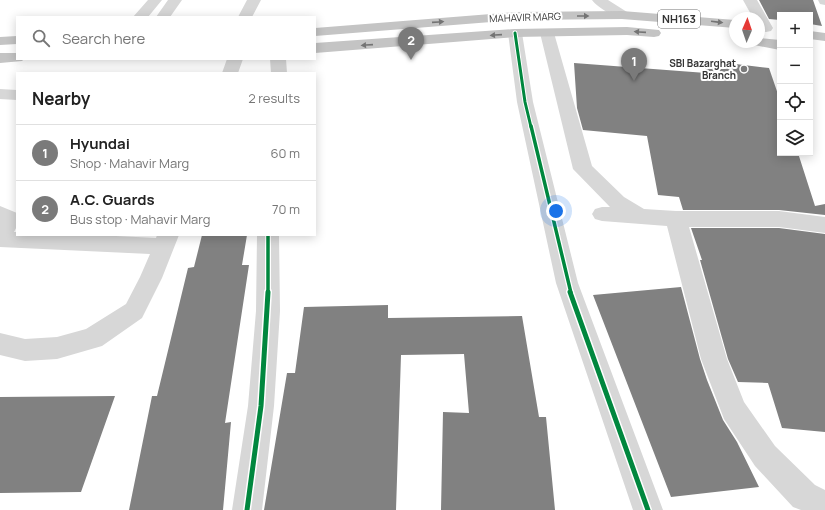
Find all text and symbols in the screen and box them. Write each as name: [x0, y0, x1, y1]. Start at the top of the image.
street label: MAHAVIR MARG: [489, 9, 561, 25]
road number: NH163: [658, 10, 700, 28]
north arrow: [729, 12, 765, 48]
map controls: [777, 12, 813, 156]
button: +: [777, 12, 813, 48]
one-way arrow: [577, 13, 590, 19]
search box: [16, 16, 316, 60]
one-way arrow: [432, 19, 444, 26]
one-way arrow: [711, 19, 723, 25]
icon: search: [30, 27, 52, 49]
pin: 2: [398, 27, 424, 60]
text: Search here: [62, 28, 145, 49]
one-way arrow: [634, 28, 646, 35]
one-way arrow: [490, 31, 502, 38]
one-way arrow: [361, 41, 373, 48]
pin: 1: [621, 48, 647, 81]
button: −: [777, 48, 813, 84]
place label: SBI Bazarghat Branch: [669, 56, 736, 82]
marker: SBI Bazarghat Branch: [739, 64, 749, 74]
button: locate: [777, 84, 813, 120]
text: Nearby: [32, 87, 90, 110]
text: 2 results: [248, 89, 300, 107]
button: layers: [777, 120, 813, 156]
text: Hyundai: [70, 133, 130, 154]
text: 1: [42, 144, 48, 162]
text: 60 m: [270, 144, 300, 162]
text: Shop · Mahavir Marg: [70, 154, 189, 172]
text: A.C. Guards: [70, 189, 155, 210]
text: 2: [41, 200, 49, 218]
text: 70 m: [272, 200, 300, 218]
your location: [546, 201, 566, 221]
text: Bus stop · Mahavir Marg: [70, 210, 210, 228]

